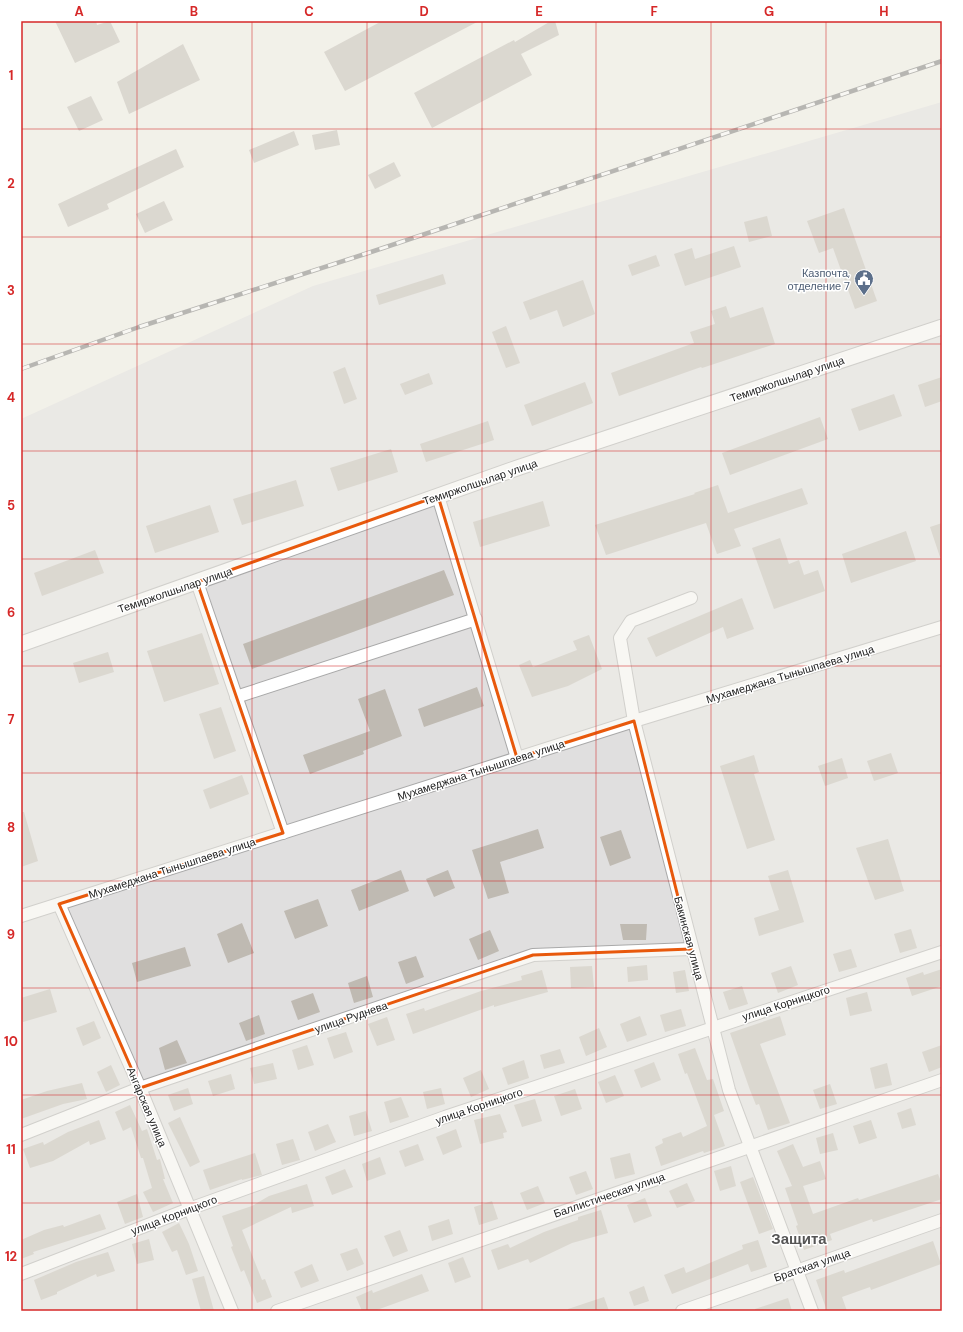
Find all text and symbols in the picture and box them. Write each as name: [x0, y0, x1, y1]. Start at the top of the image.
text: A: [74, 3, 84, 20]
text: B: [190, 3, 198, 20]
text: C: [304, 3, 314, 20]
text: D: [419, 3, 429, 20]
text: E: [535, 3, 543, 20]
text: F: [650, 3, 658, 20]
text: G: [764, 3, 774, 20]
text: H: [879, 3, 889, 20]
text: 1: [9, 67, 13, 84]
text: 2: [7, 175, 15, 192]
place label: Казпочта, отделение 7: [788, 266, 850, 293]
public building icon: Казпочта, отделение 7: [853, 268, 875, 296]
text: 3: [7, 282, 15, 299]
street label: Темиржолшылар улица: [728, 353, 847, 405]
text: 4: [7, 389, 15, 406]
street label: Темиржолшылар улица: [421, 456, 540, 508]
text: 5: [7, 497, 15, 514]
street label: Темиржолшылар улица: [116, 564, 235, 616]
text: 6: [7, 604, 15, 621]
street label: Мухамеджана Тынышпаева улица: [704, 641, 877, 706]
text: 7: [8, 711, 15, 728]
street label: Мухамеджана Тынышпаева улица: [396, 736, 567, 804]
text: 8: [7, 819, 15, 836]
street label: Мухамеджана Тынышпаева улица: [87, 834, 258, 902]
street label: Бакинская улица: [671, 895, 707, 982]
text: 9: [7, 926, 15, 943]
street label: улица Корницкого: [740, 982, 832, 1024]
street label: улица Руднева: [313, 998, 390, 1036]
text: 10: [4, 1033, 18, 1050]
street label: Ангарская улица: [124, 1065, 170, 1150]
street label: улица Корницкого: [434, 1085, 524, 1127]
text: 11: [6, 1141, 16, 1158]
street label: Баллистическая улица: [552, 1169, 667, 1221]
street label: улица Корницкого: [129, 1192, 219, 1238]
district label: Защита: [771, 1229, 827, 1249]
street label: Братская улица: [772, 1245, 853, 1285]
text: 12: [5, 1248, 17, 1265]

